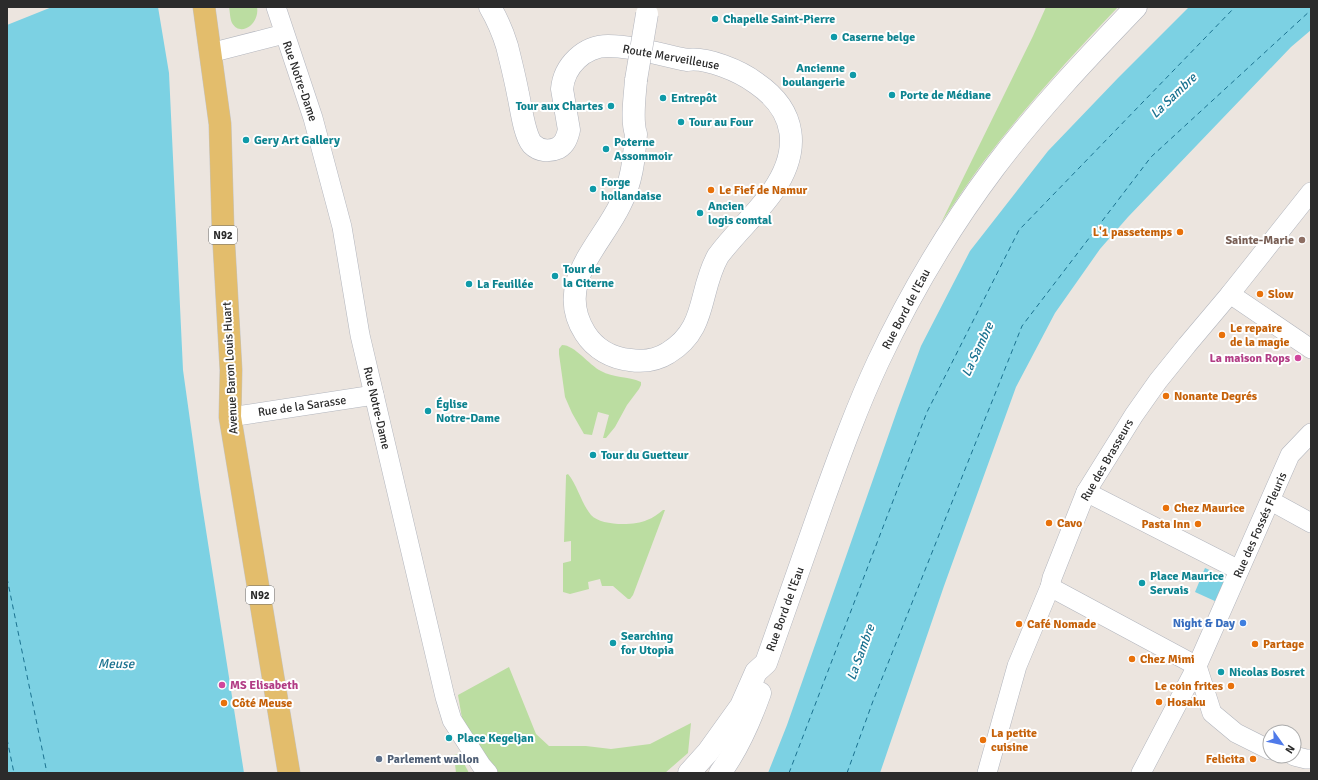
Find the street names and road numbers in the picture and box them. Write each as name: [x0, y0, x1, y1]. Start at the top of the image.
street label: Rue Notre-Dame: [279, 39, 320, 123]
street label: Route Merveilleuse: [621, 42, 721, 73]
road number: N92: [209, 226, 237, 244]
street label: Rue Bord de l'Eau: [879, 266, 934, 352]
street label: Avenue Baron Louis Huart: [220, 301, 241, 435]
street label: Rue Notre-Dame: [360, 365, 393, 451]
street label: Rue de la Sarasse: [257, 393, 347, 420]
street label: Rue des Brasseurs: [1078, 416, 1137, 504]
street label: Rue des Fossés Fleuris: [1230, 470, 1291, 580]
street label: Rue Bord de l'Eau: [763, 565, 808, 654]
road number: N92: [246, 586, 274, 604]

